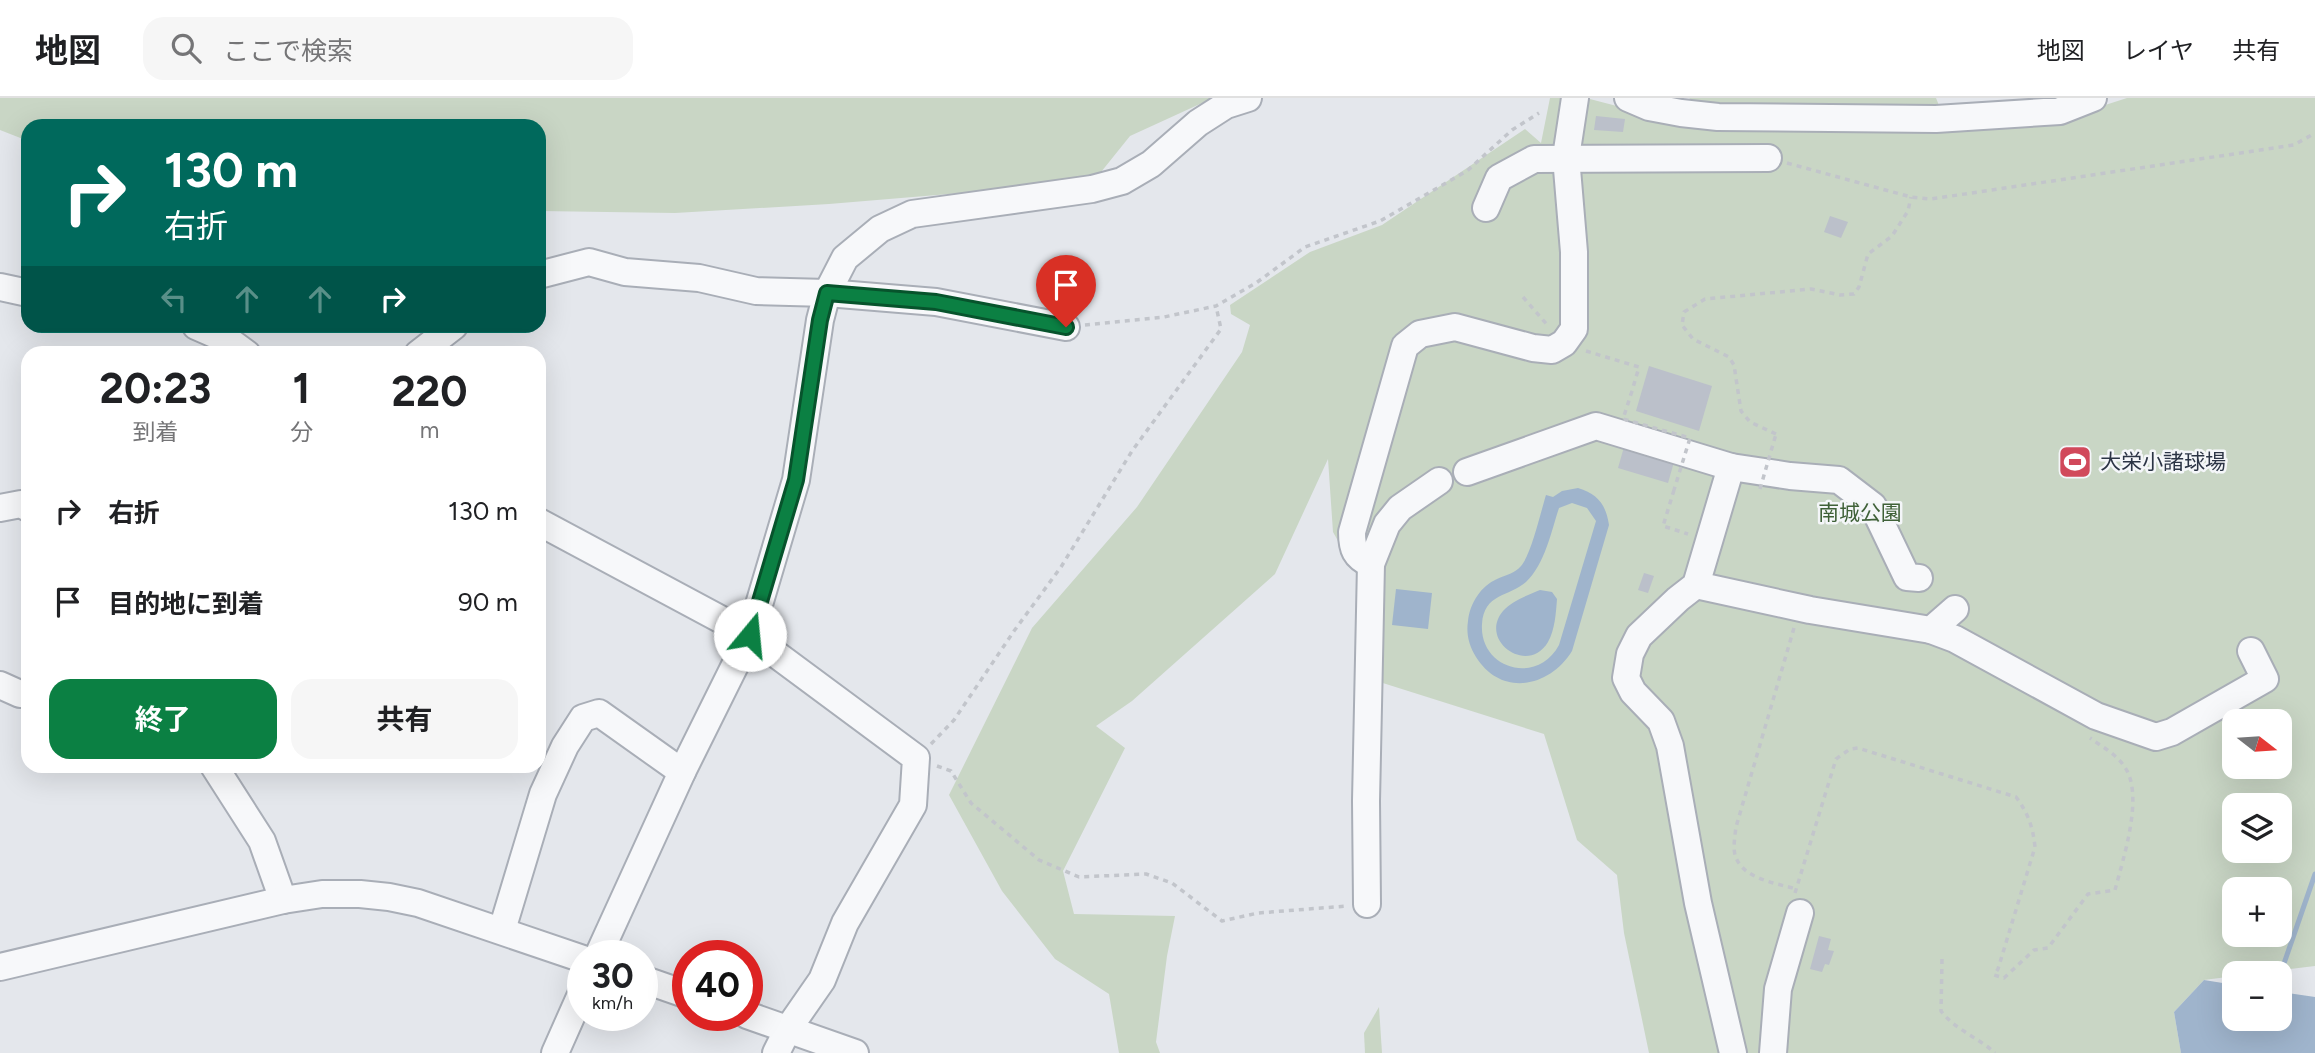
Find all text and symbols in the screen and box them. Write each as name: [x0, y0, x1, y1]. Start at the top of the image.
search box: [143, 17, 633, 80]
icon: search: [167, 29, 205, 67]
text: 地図: [35, 31, 101, 70]
text: ここで検索: [223, 35, 353, 67]
text: 地図: [2037, 36, 2085, 65]
text: レイヤ: [2123, 36, 2194, 65]
text: 共有: [2232, 36, 2280, 65]
text: 130 m: [164, 140, 298, 199]
icon: right: [49, 147, 140, 238]
text: 右折: [164, 207, 228, 245]
pin: [1036, 255, 1096, 327]
icon: arrive: [1047, 266, 1085, 304]
icon: left: [155, 280, 193, 318]
icon: ahead: [228, 280, 266, 318]
icon: ahead: [301, 280, 339, 318]
icon: right: [374, 280, 412, 318]
text: 20:23: [100, 363, 211, 414]
text: 1: [293, 363, 310, 414]
text: 220: [392, 366, 467, 417]
text: m: [420, 416, 439, 444]
text: 到着: [132, 418, 178, 446]
text: 分: [290, 418, 313, 446]
sports icon: 大栄小諸球場: [2056, 443, 2094, 481]
place label: 大栄小諸球場: [2100, 449, 2226, 474]
icon: right: [49, 492, 87, 530]
text: 130 m: [448, 495, 518, 527]
text: 右折: [108, 497, 160, 529]
park label: 南城公園: [1818, 500, 1902, 525]
icon: arrive: [49, 583, 87, 621]
text: 90 m: [458, 586, 518, 618]
text: 目的地に到着: [108, 588, 264, 620]
position arrow: [713, 598, 787, 672]
button: 終了: [49, 679, 277, 759]
button: 共有: [291, 679, 518, 759]
north arrow: [2222, 709, 2292, 779]
map controls: [2222, 709, 2292, 1031]
button: layers: [2222, 793, 2292, 863]
button: +: [2222, 877, 2292, 947]
speed limit sign: 40: [672, 940, 763, 1031]
text: 30: [591, 955, 634, 997]
button: −: [2222, 961, 2292, 1031]
text: km/h: [592, 992, 633, 1014]

